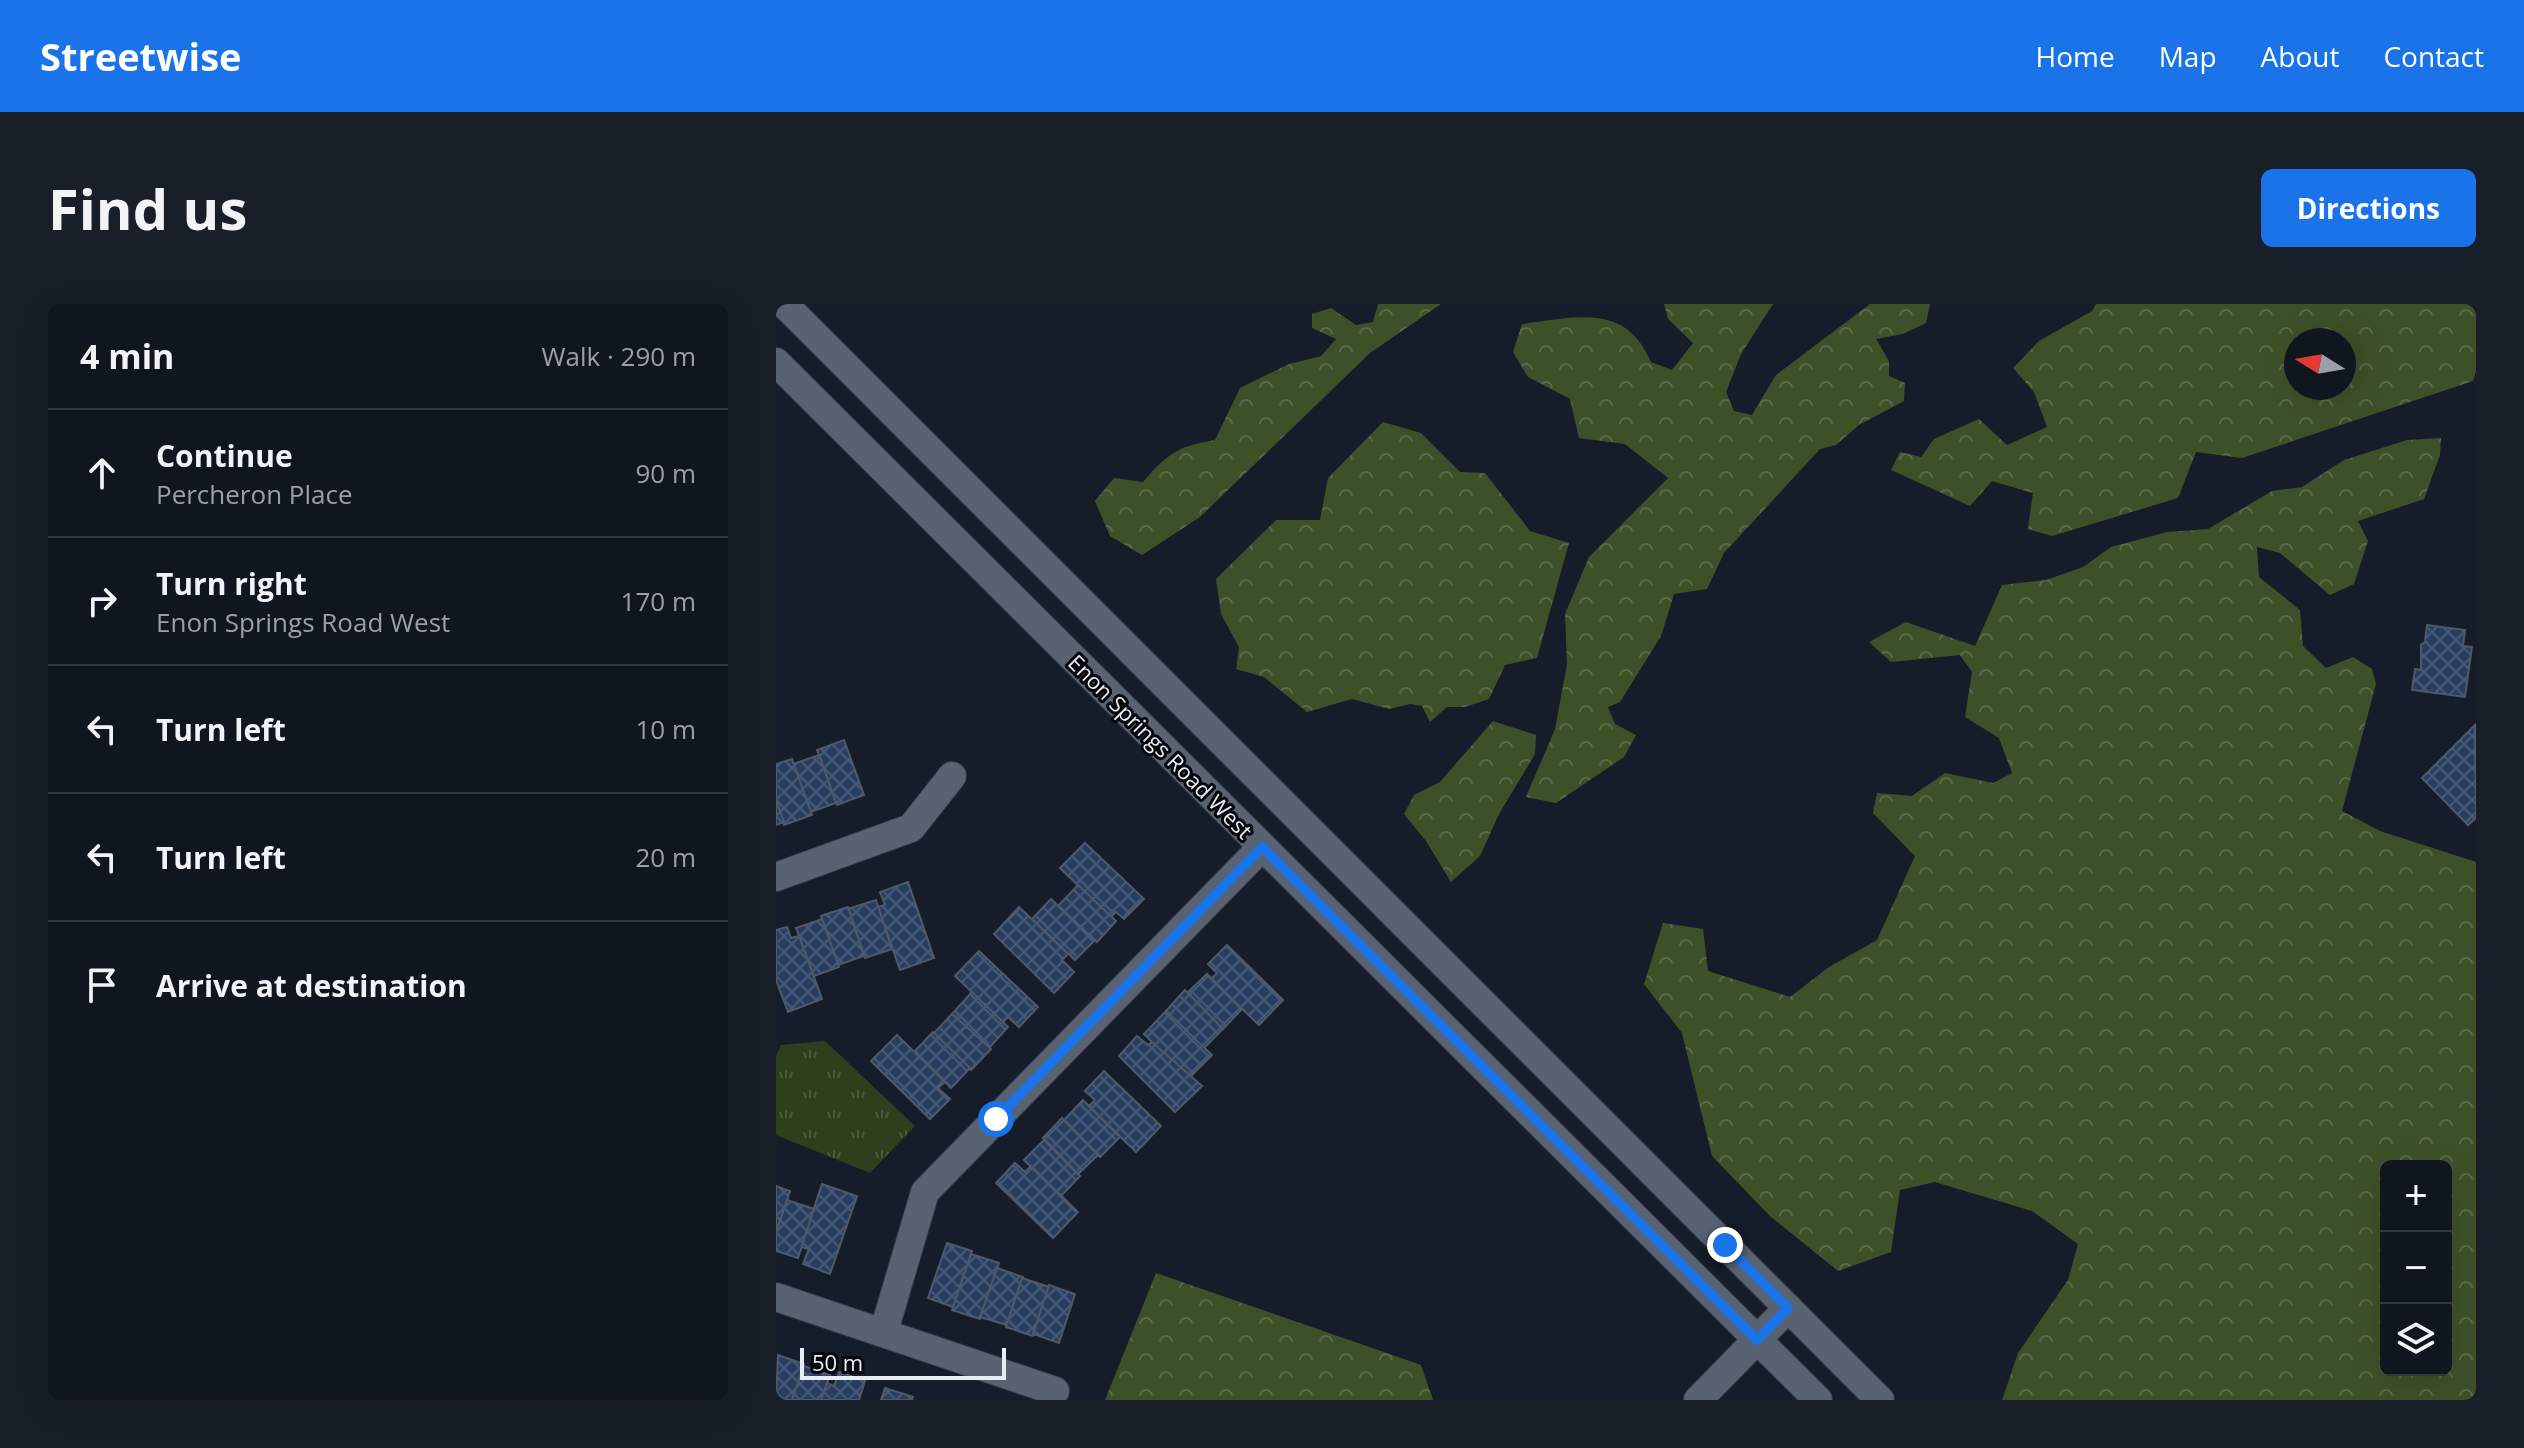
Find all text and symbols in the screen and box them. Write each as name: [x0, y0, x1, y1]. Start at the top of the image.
text: Streetwise: [40, 30, 242, 82]
text: Home: [2036, 37, 2115, 75]
text: Map: [2159, 37, 2217, 75]
text: About: [2261, 37, 2339, 75]
text: Contact: [2383, 37, 2484, 75]
button: Directions: [2261, 169, 2476, 247]
text: Find us: [48, 170, 247, 246]
north arrow: [2284, 328, 2356, 400]
text: 4 min: [80, 333, 174, 379]
text: Walk · 290 m: [542, 338, 696, 374]
text: Continue: [156, 435, 293, 476]
icon: ahead: [80, 451, 124, 495]
text: 90 m: [635, 455, 696, 491]
text: Percheron Place: [156, 476, 353, 512]
text: Turn right: [156, 563, 307, 604]
icon: right: [80, 579, 124, 623]
text: 170 m: [621, 583, 696, 619]
text: Enon Springs Road West: [156, 604, 450, 640]
street label: Enon Springs Road West: [1062, 647, 1260, 845]
icon: left: [80, 707, 124, 751]
text: Turn left: [156, 709, 286, 750]
text: 10 m: [635, 711, 696, 747]
icon: left: [80, 835, 124, 879]
text: Turn left: [156, 837, 286, 878]
text: 20 m: [635, 839, 696, 875]
icon: arrive: [80, 963, 124, 1007]
text: Arrive at destination: [156, 965, 467, 1006]
route start: [978, 1101, 1014, 1137]
map controls: [2380, 1160, 2452, 1376]
button: +: [2380, 1160, 2452, 1232]
route end: [1707, 1227, 1743, 1263]
button: −: [2380, 1232, 2452, 1304]
button: layers: [2380, 1304, 2452, 1376]
scale bar: [800, 1344, 1006, 1380]
text: 50 m: [812, 1347, 863, 1377]

